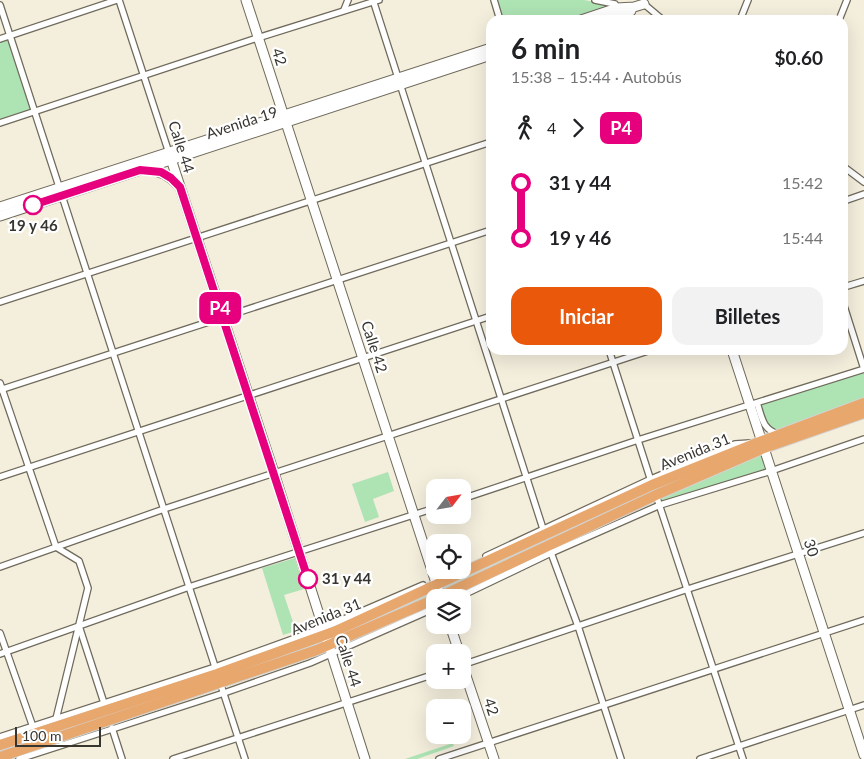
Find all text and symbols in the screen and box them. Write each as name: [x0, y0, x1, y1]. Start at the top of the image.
text: 6 min: [511, 31, 580, 65]
street label: 42: [269, 46, 291, 68]
text: $0.60: [774, 46, 823, 69]
text: 15:38 – 15:44 · Autobús: [511, 67, 682, 86]
street label: Avenida 19: [204, 102, 280, 142]
icon: walk: [511, 114, 539, 142]
icon: forward: [564, 114, 592, 142]
text: P4: [610, 117, 632, 139]
street label: Calle 44: [165, 118, 199, 175]
text: 4: [547, 118, 556, 137]
text: 31 y 44: [549, 171, 611, 194]
text: 15:42: [782, 173, 823, 192]
marker: 19 y 46: [23, 195, 43, 215]
place label: 19 y 46: [8, 216, 58, 234]
text: 19 y 46: [549, 226, 611, 249]
text: 15:44: [782, 228, 823, 247]
button: Iniciar: [511, 287, 662, 345]
button: Billetes: [672, 287, 823, 345]
line badge: P4: [198, 292, 242, 324]
text: P4: [209, 297, 231, 319]
street label: Calle 42: [358, 318, 392, 375]
street label: Avenida 31: [657, 429, 732, 473]
north arrow: [426, 479, 471, 524]
map controls: [426, 479, 471, 744]
button: locate: [426, 534, 471, 579]
street label: 30: [801, 537, 823, 559]
marker: 31 y 44: [298, 569, 318, 589]
place label: 31 y 44: [322, 569, 372, 587]
button: layers: [426, 589, 471, 634]
street label: Avenida 31: [288, 594, 363, 638]
street label: Calle 44: [332, 632, 366, 689]
button: +: [426, 644, 471, 689]
street label: 42: [481, 696, 503, 718]
button: −: [426, 699, 471, 744]
scale bar: [15, 724, 101, 747]
text: 100 m: [22, 727, 61, 744]

